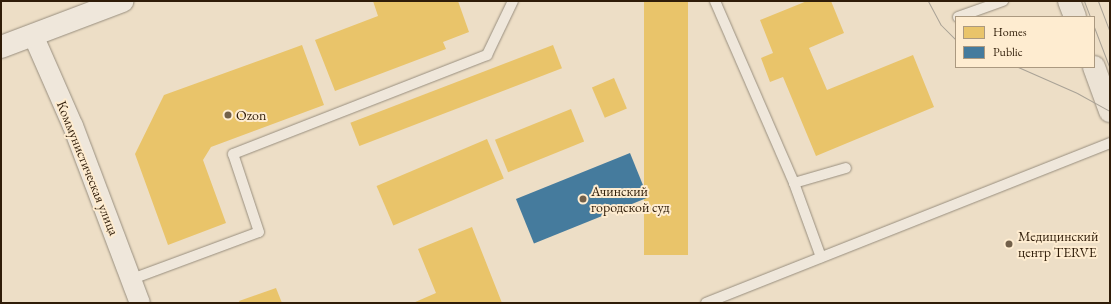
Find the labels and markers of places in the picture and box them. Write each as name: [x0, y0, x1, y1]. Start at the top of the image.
place label: Ozon: [236, 107, 266, 123]
marker: Ozon: [223, 110, 233, 120]
place label: Ачинский городской суд: [591, 183, 670, 216]
marker: Ачинский городской суд: [578, 194, 588, 204]
place label: Медицинский центр TERVE: [1018, 228, 1098, 260]
marker: Медицинский центр TERVE: [1003, 238, 1015, 250]

